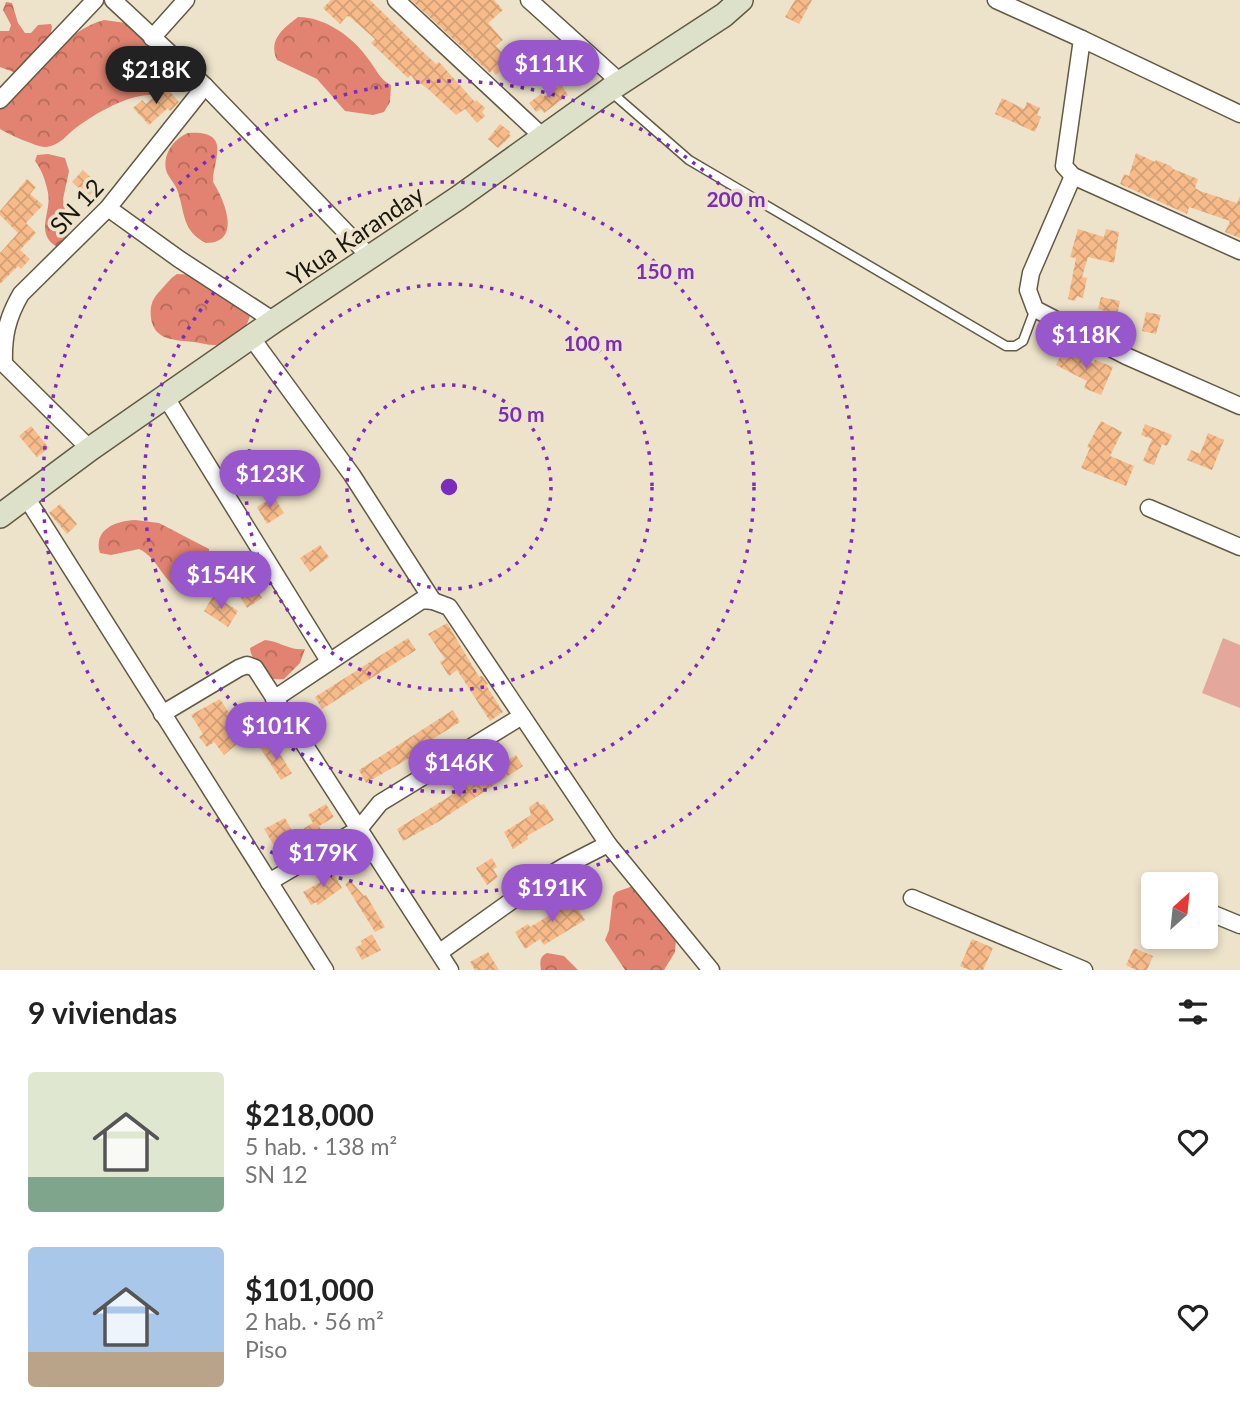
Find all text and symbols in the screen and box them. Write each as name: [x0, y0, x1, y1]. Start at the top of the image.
pin: $111K: [500, 41, 598, 100]
pin: $218K: [107, 46, 205, 106]
text: $111K: [514, 49, 584, 77]
text: $218K: [121, 55, 191, 83]
street label: SN 12: [43, 172, 109, 240]
street label: Ykua Karanday: [282, 179, 429, 291]
text: 200 m: [706, 186, 766, 211]
text: 150 m: [635, 258, 695, 283]
pin: $118K: [1037, 312, 1135, 371]
text: $118K: [1051, 320, 1121, 348]
text: 100 m: [563, 330, 623, 355]
text: 50 m: [497, 401, 545, 426]
pin: $123K: [221, 450, 319, 510]
text: $123K: [235, 459, 305, 487]
centre of rings: [437, 475, 461, 499]
pin: $154K: [172, 552, 270, 611]
text: $154K: [186, 560, 256, 588]
pin: $101K: [227, 702, 325, 762]
text: $101K: [241, 711, 311, 739]
pin: $146K: [410, 740, 508, 799]
text: $146K: [424, 748, 494, 776]
pin: $179K: [274, 830, 372, 889]
text: $179K: [288, 838, 358, 866]
pin: $191K: [503, 864, 601, 924]
north arrow: [1141, 872, 1218, 948]
map controls: [1141, 872, 1218, 949]
text: $191K: [517, 873, 587, 901]
icon: filters: [1174, 993, 1212, 1031]
text: 9 viviendas: [28, 994, 177, 1030]
text: $218,000: [245, 1096, 374, 1132]
icon: home: [84, 1100, 168, 1184]
icon: heart: [1174, 1123, 1212, 1161]
text: 5 hab. · 138 m²: [245, 1132, 397, 1160]
text: SN 12: [245, 1160, 308, 1188]
text: $101,000: [245, 1271, 374, 1307]
icon: home: [84, 1275, 168, 1359]
icon: heart: [1174, 1298, 1212, 1336]
text: 2 hab. · 56 m²: [245, 1307, 384, 1335]
text: Piso: [245, 1335, 287, 1363]

